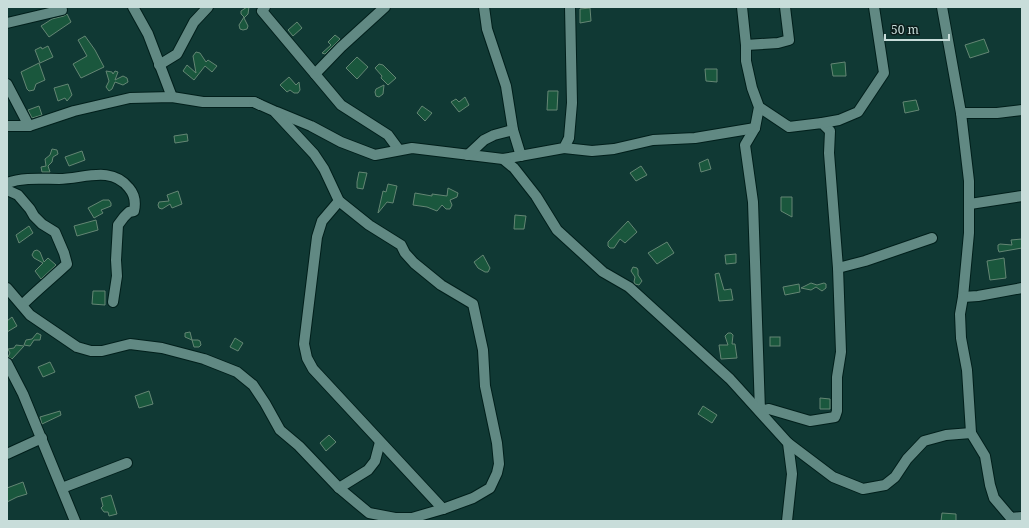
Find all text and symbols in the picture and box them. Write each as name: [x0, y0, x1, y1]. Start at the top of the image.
scale bar: [885, 16, 949, 42]
text: 50 m: [891, 21, 919, 38]

